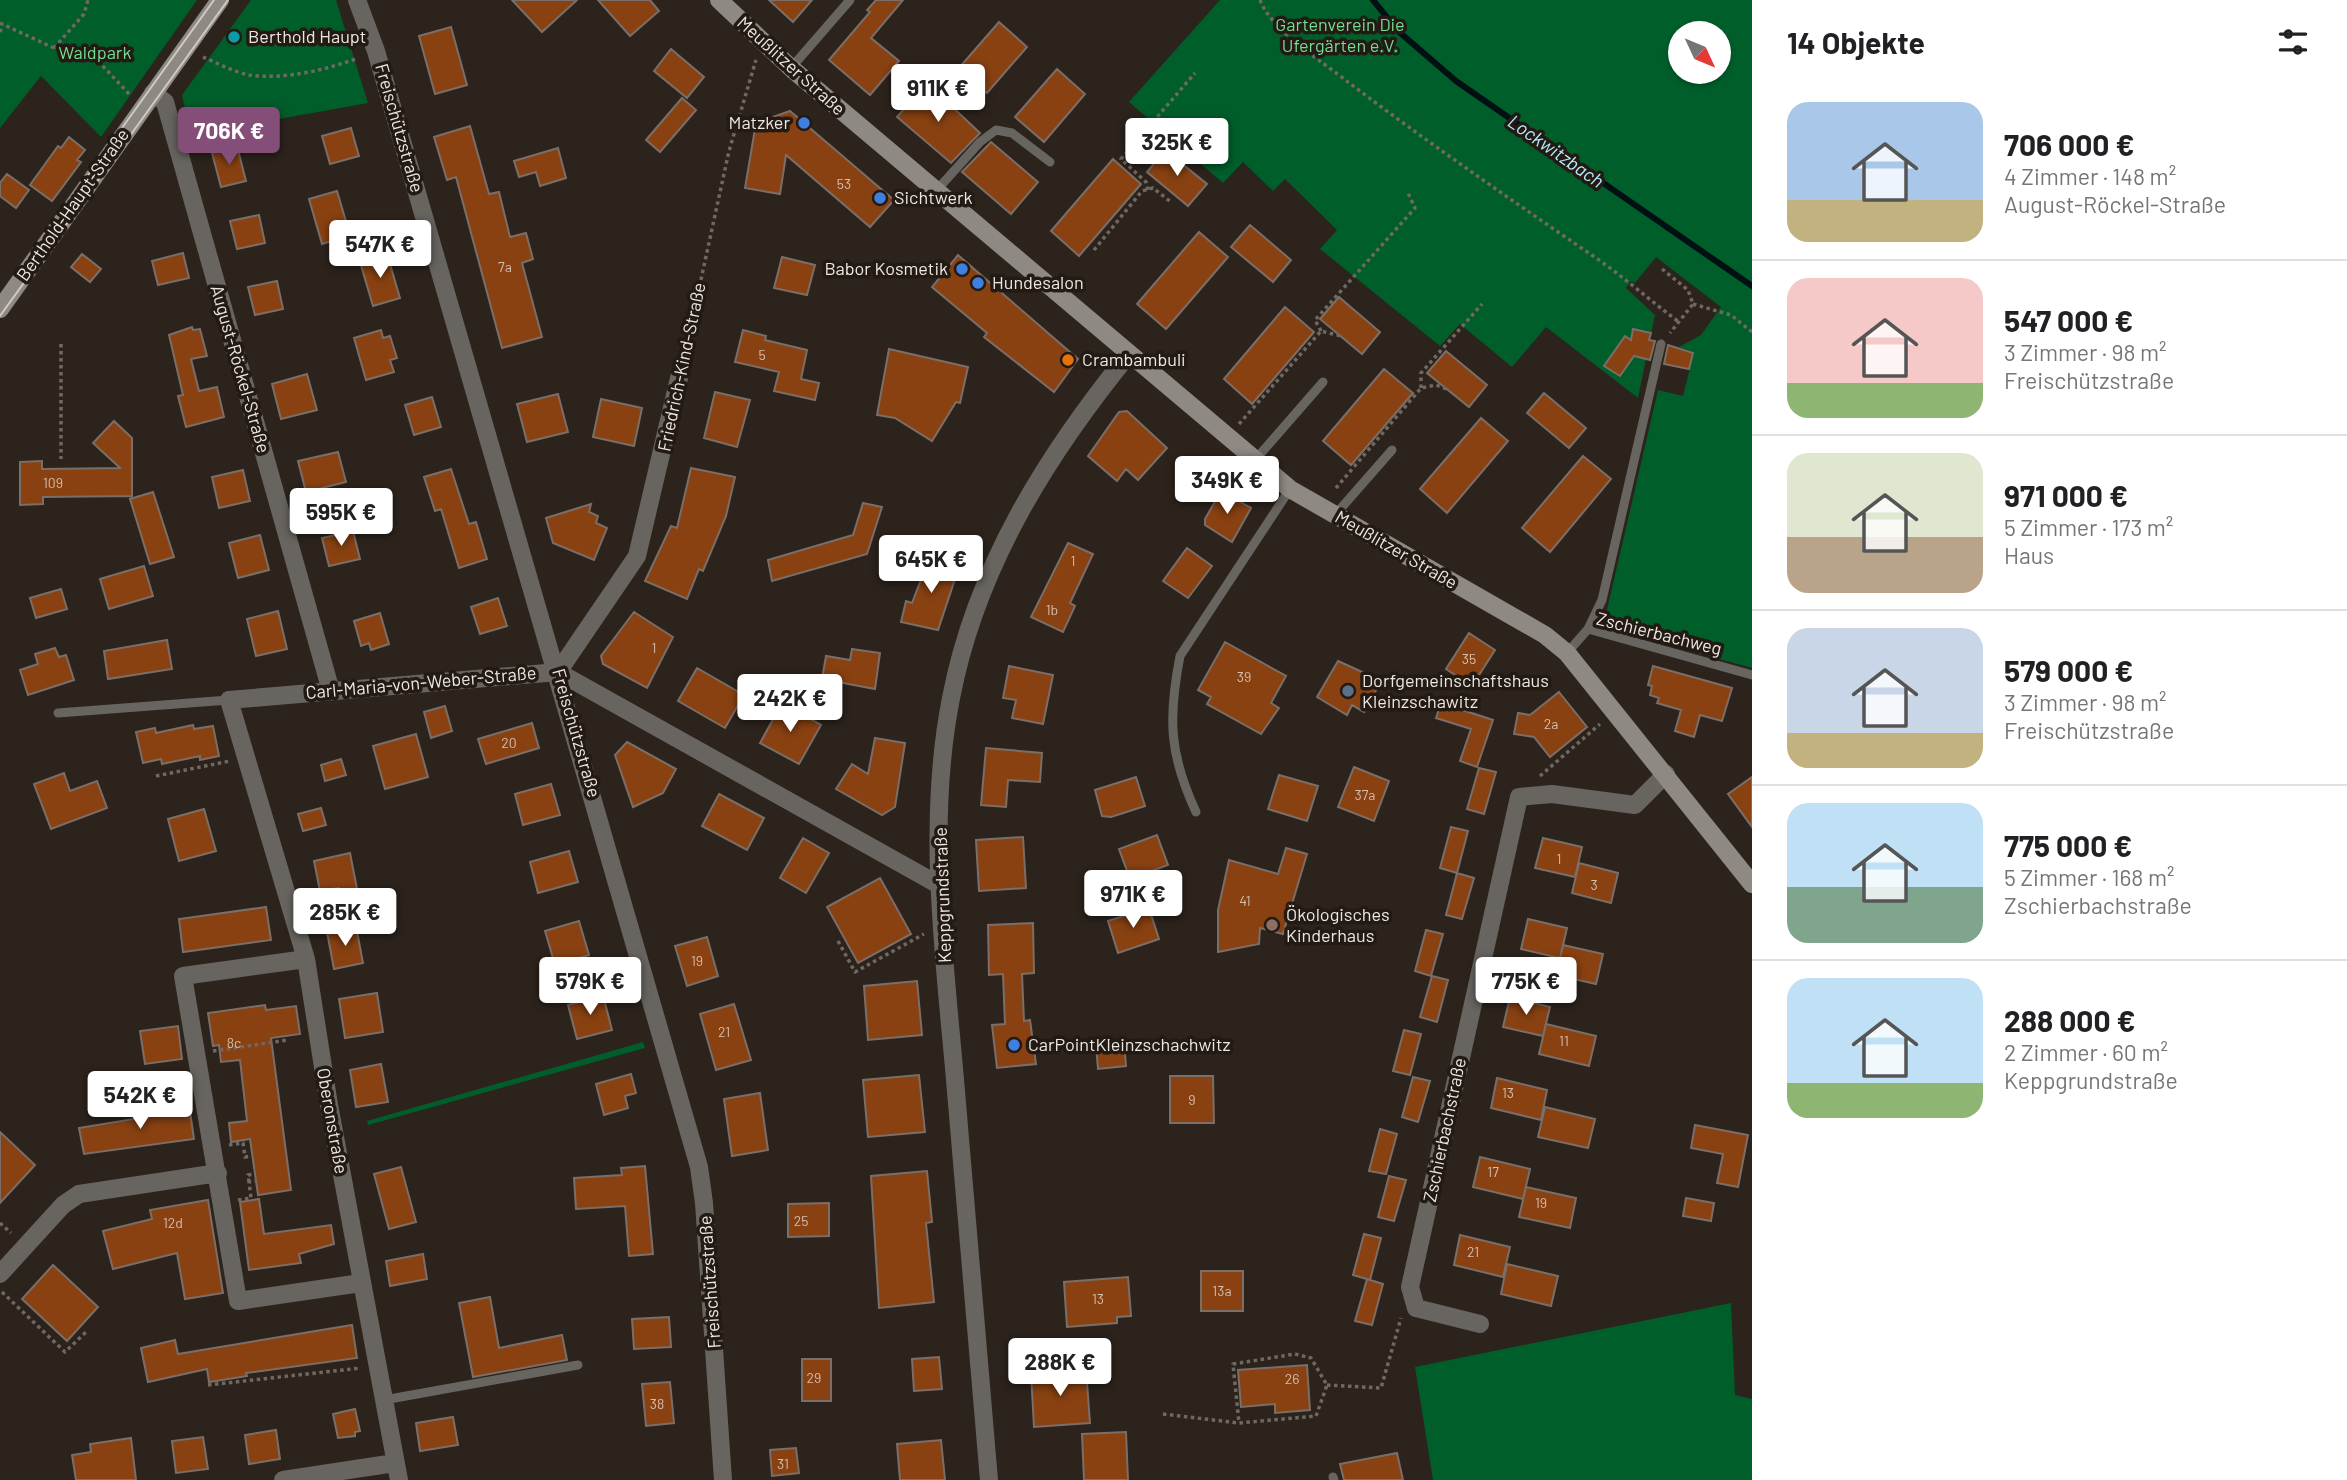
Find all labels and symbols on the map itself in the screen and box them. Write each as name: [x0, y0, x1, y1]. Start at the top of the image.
street label: Meußlitzer Straße: [733, 11, 850, 119]
park label: Gartenverein Die Ufergärten e.V.: [1275, 13, 1405, 56]
north arrow: [1668, 21, 1731, 84]
place label: Berthold Haupt: [248, 25, 366, 47]
marker: Berthold Haupt: [226, 29, 242, 45]
park label: Waldpark: [59, 41, 131, 63]
street label: Freischützstraße: [371, 61, 429, 195]
pin: 911K €: [881, 64, 995, 124]
pin: 706K €: [172, 108, 286, 167]
water label: Lockwitzbach: [1504, 109, 1609, 192]
place label: Matzker: [729, 111, 790, 133]
marker: Matzker: [796, 115, 812, 131]
pin: 325K €: [1120, 118, 1234, 178]
street label: Berthold-Haupt-Straße: [11, 124, 133, 285]
house number: 53: [837, 175, 851, 192]
place label: Sichtwerk: [894, 186, 973, 208]
marker: Sichtwerk: [872, 190, 888, 206]
pin: 547K €: [323, 220, 437, 280]
place label: Babor Kosmetik: [824, 257, 948, 279]
house number: 7a: [498, 258, 512, 275]
marker: Babor Kosmetik: [954, 261, 970, 277]
place label: Hundesalon: [992, 271, 1084, 293]
marker: Hundesalon: [970, 275, 986, 291]
street label: Friedrich-Kind-Straße: [652, 280, 710, 453]
street label: August-Röckel-Straße: [206, 282, 275, 455]
house number: 5: [758, 346, 766, 363]
place label: Crambambuli: [1082, 348, 1186, 370]
marker: Crambambuli: [1060, 352, 1076, 368]
pin: 349K €: [1170, 456, 1284, 516]
house number: 109: [43, 474, 63, 491]
pin: 595K €: [284, 489, 398, 548]
street label: Meußlitzer Straße: [1331, 505, 1462, 593]
pin: 645K €: [874, 536, 988, 595]
house number: 1: [1071, 552, 1075, 569]
house number: 1b: [1046, 601, 1058, 618]
street label: Zschierbachweg: [1594, 607, 1724, 659]
house number: 1: [652, 639, 656, 656]
house number: 35: [1462, 650, 1476, 667]
street label: Carl-Maria-von-Weber-Straße: [305, 661, 537, 703]
street label: Freischützstraße: [548, 666, 606, 800]
house number: 39: [1237, 668, 1251, 685]
place label: Dorfgemeinschaftshaus Kleinzschawitz: [1362, 669, 1549, 712]
pin: 242K €: [733, 674, 847, 734]
marker: Dorfgemeinschaftshaus Kleinzschawitz: [1340, 683, 1356, 699]
house number: 2a: [1544, 715, 1558, 732]
house number: 20: [501, 734, 517, 751]
house number: 37a: [1355, 786, 1376, 803]
street label: Keppgrundstraße: [929, 827, 955, 963]
house number: 1: [1557, 850, 1561, 867]
pin: 971K €: [1076, 870, 1190, 930]
house number: 3: [1590, 876, 1598, 893]
pin: 285K €: [288, 888, 402, 948]
house number: 41: [1239, 892, 1251, 909]
place label: Ökologisches Kinderhaus: [1286, 903, 1390, 946]
marker: Ökologisches Kinderhaus: [1264, 917, 1280, 933]
house number: 19: [691, 952, 703, 969]
pin: 579K €: [533, 958, 647, 1017]
pin: 775K €: [1469, 958, 1583, 1017]
house number: 21: [718, 1023, 730, 1040]
house number: 11: [1559, 1032, 1569, 1049]
place label: CarPointKleinzschachwitz: [1028, 1033, 1231, 1055]
house number: 8c: [227, 1034, 241, 1051]
marker: CarPointKleinzschachwitz: [1006, 1037, 1022, 1053]
street label: Zschierbachstraße: [1418, 1056, 1470, 1204]
street label: Oberonstraße: [313, 1066, 353, 1175]
pin: 542K €: [83, 1072, 197, 1131]
house number: 13: [1502, 1084, 1514, 1101]
house number: 9: [1188, 1091, 1196, 1108]
house number: 17: [1487, 1163, 1499, 1180]
house number: 19: [1535, 1194, 1547, 1211]
house number: 25: [794, 1212, 808, 1229]
house number: 12d: [163, 1214, 183, 1231]
street label: Freischützstraße: [693, 1215, 725, 1349]
house number: 21: [1467, 1243, 1479, 1260]
house number: 13a: [1212, 1282, 1232, 1299]
house number: 13: [1092, 1290, 1104, 1307]
pin: 288K €: [1003, 1338, 1117, 1398]
house number: 29: [807, 1369, 821, 1386]
house number: 26: [1285, 1370, 1299, 1387]
house number: 38: [650, 1395, 664, 1412]
house number: 31: [777, 1455, 789, 1472]

